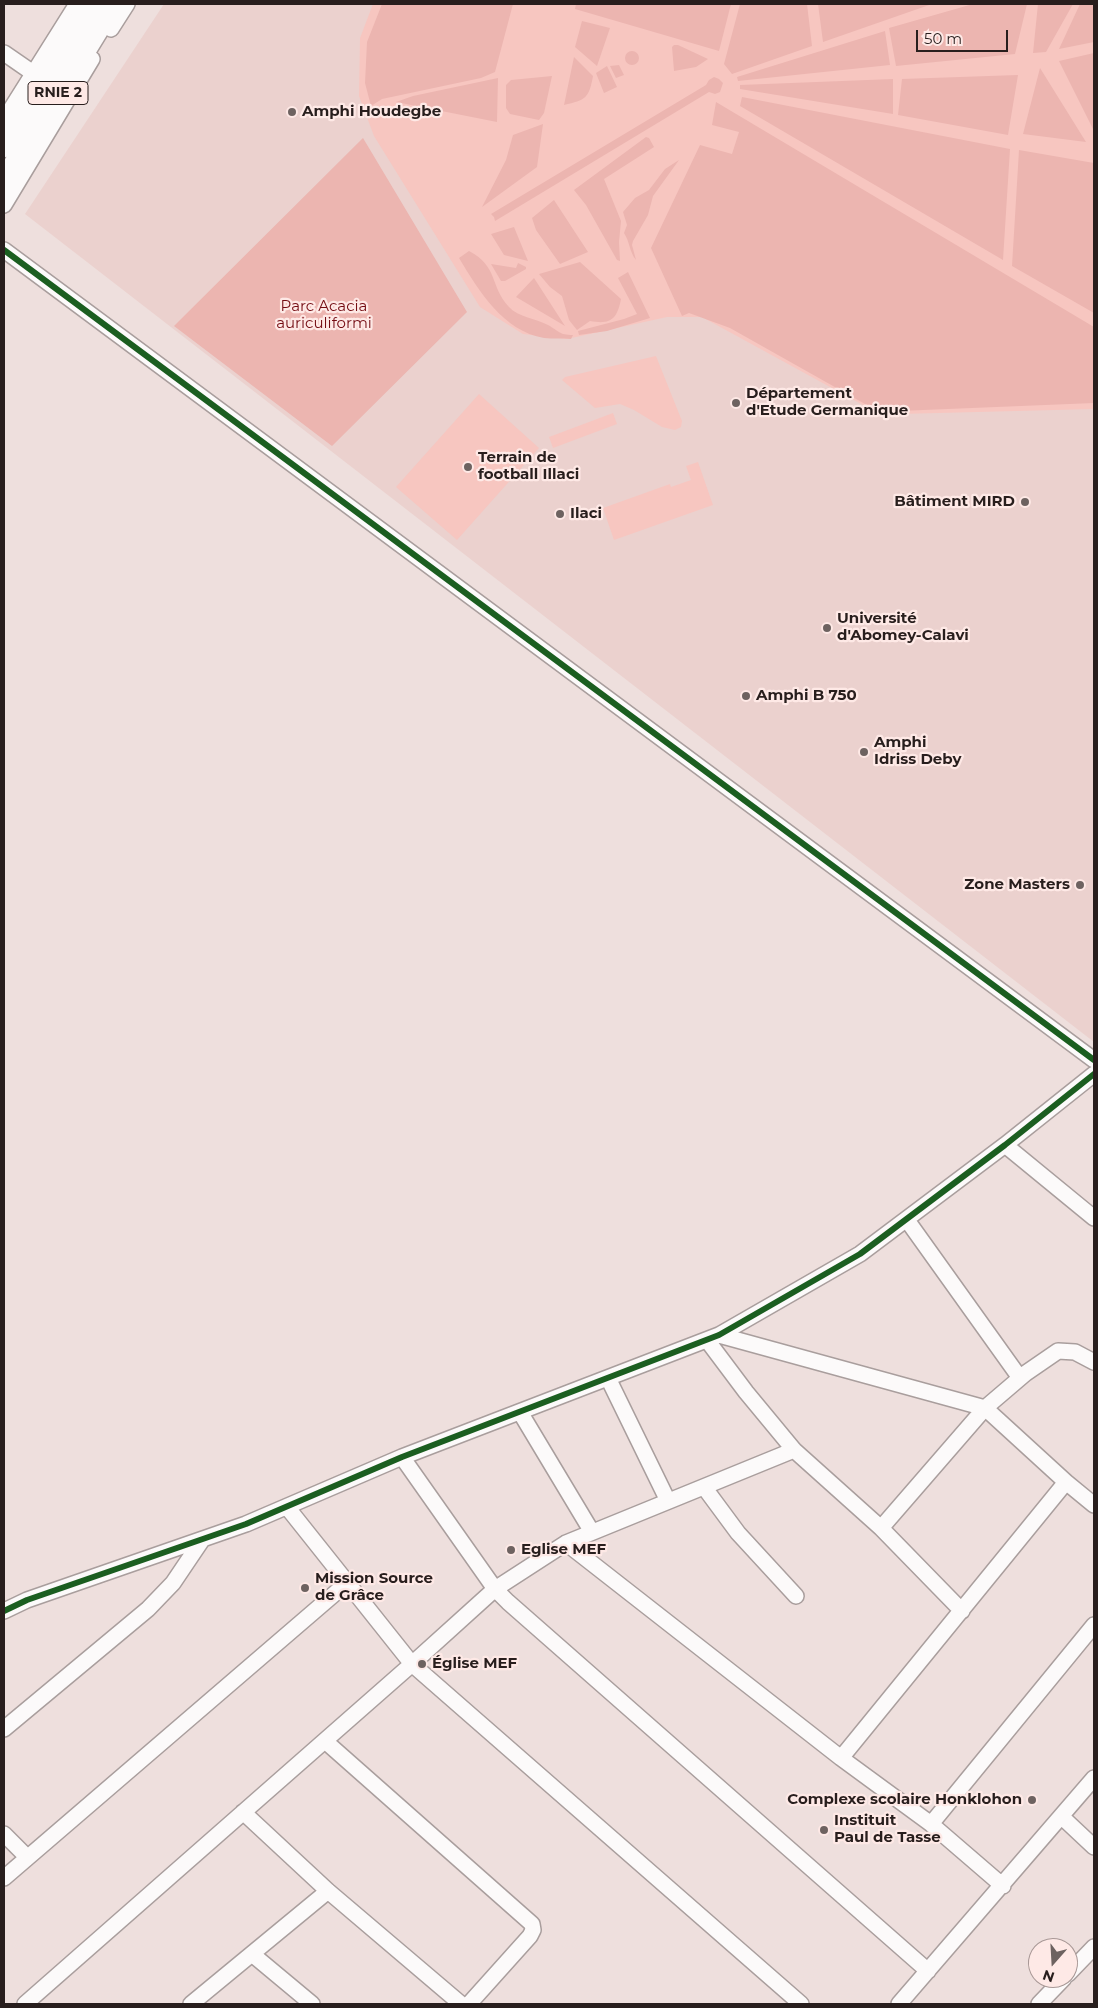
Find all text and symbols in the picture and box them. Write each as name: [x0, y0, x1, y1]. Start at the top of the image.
scale bar: [918, 20, 1010, 52]
text: 50 m: [924, 29, 962, 48]
road number: RNIE 2: [28, 82, 88, 105]
place label: Amphi Houdegbe: [302, 103, 441, 121]
marker: Amphi Houdegbe: [286, 106, 298, 118]
park label: Parc Acacia auriculiformi: [276, 298, 372, 333]
place label: Département d'Etude Germanique: [746, 385, 908, 420]
marker: Département d'Etude Germanique: [730, 397, 742, 409]
place label: Terrain de football Illaci: [478, 449, 579, 484]
marker: Terrain de football Illaci: [462, 461, 474, 473]
place label: Bâtiment MIRD: [894, 493, 1015, 511]
marker: Bâtiment MIRD: [1019, 496, 1031, 508]
place label: Ilaci: [570, 505, 602, 523]
marker: Ilaci: [554, 508, 566, 520]
place label: Université d'Abomey-Calavi: [837, 610, 969, 645]
marker: Université d'Abomey-Calavi: [821, 622, 833, 634]
place label: Amphi B 750: [756, 687, 857, 705]
marker: Amphi B 750: [740, 690, 752, 702]
place label: Amphi Idriss Deby: [874, 734, 961, 769]
marker: Amphi Idriss Deby: [858, 746, 870, 758]
place label: Zone Masters: [964, 876, 1070, 894]
marker: Zone Masters: [1074, 879, 1086, 891]
place label: Eglise MEF: [521, 1541, 606, 1559]
marker: Eglise MEF: [505, 1544, 517, 1556]
place label: Mission Source de Grâce: [315, 1570, 433, 1605]
marker: Mission Source de Grâce: [299, 1582, 311, 1594]
place label: Église MEF: [432, 1655, 517, 1673]
marker: Église MEF: [416, 1658, 428, 1670]
place label: Complexe scolaire Honklohon: [787, 1791, 1022, 1809]
marker: Complexe scolaire Honklohon: [1026, 1794, 1038, 1806]
place label: Instituit Paul de Tasse: [834, 1812, 941, 1847]
marker: Instituit Paul de Tasse: [818, 1824, 830, 1836]
north arrow: [1028, 1938, 1078, 1988]
text: N: [1040, 1966, 1057, 1987]

